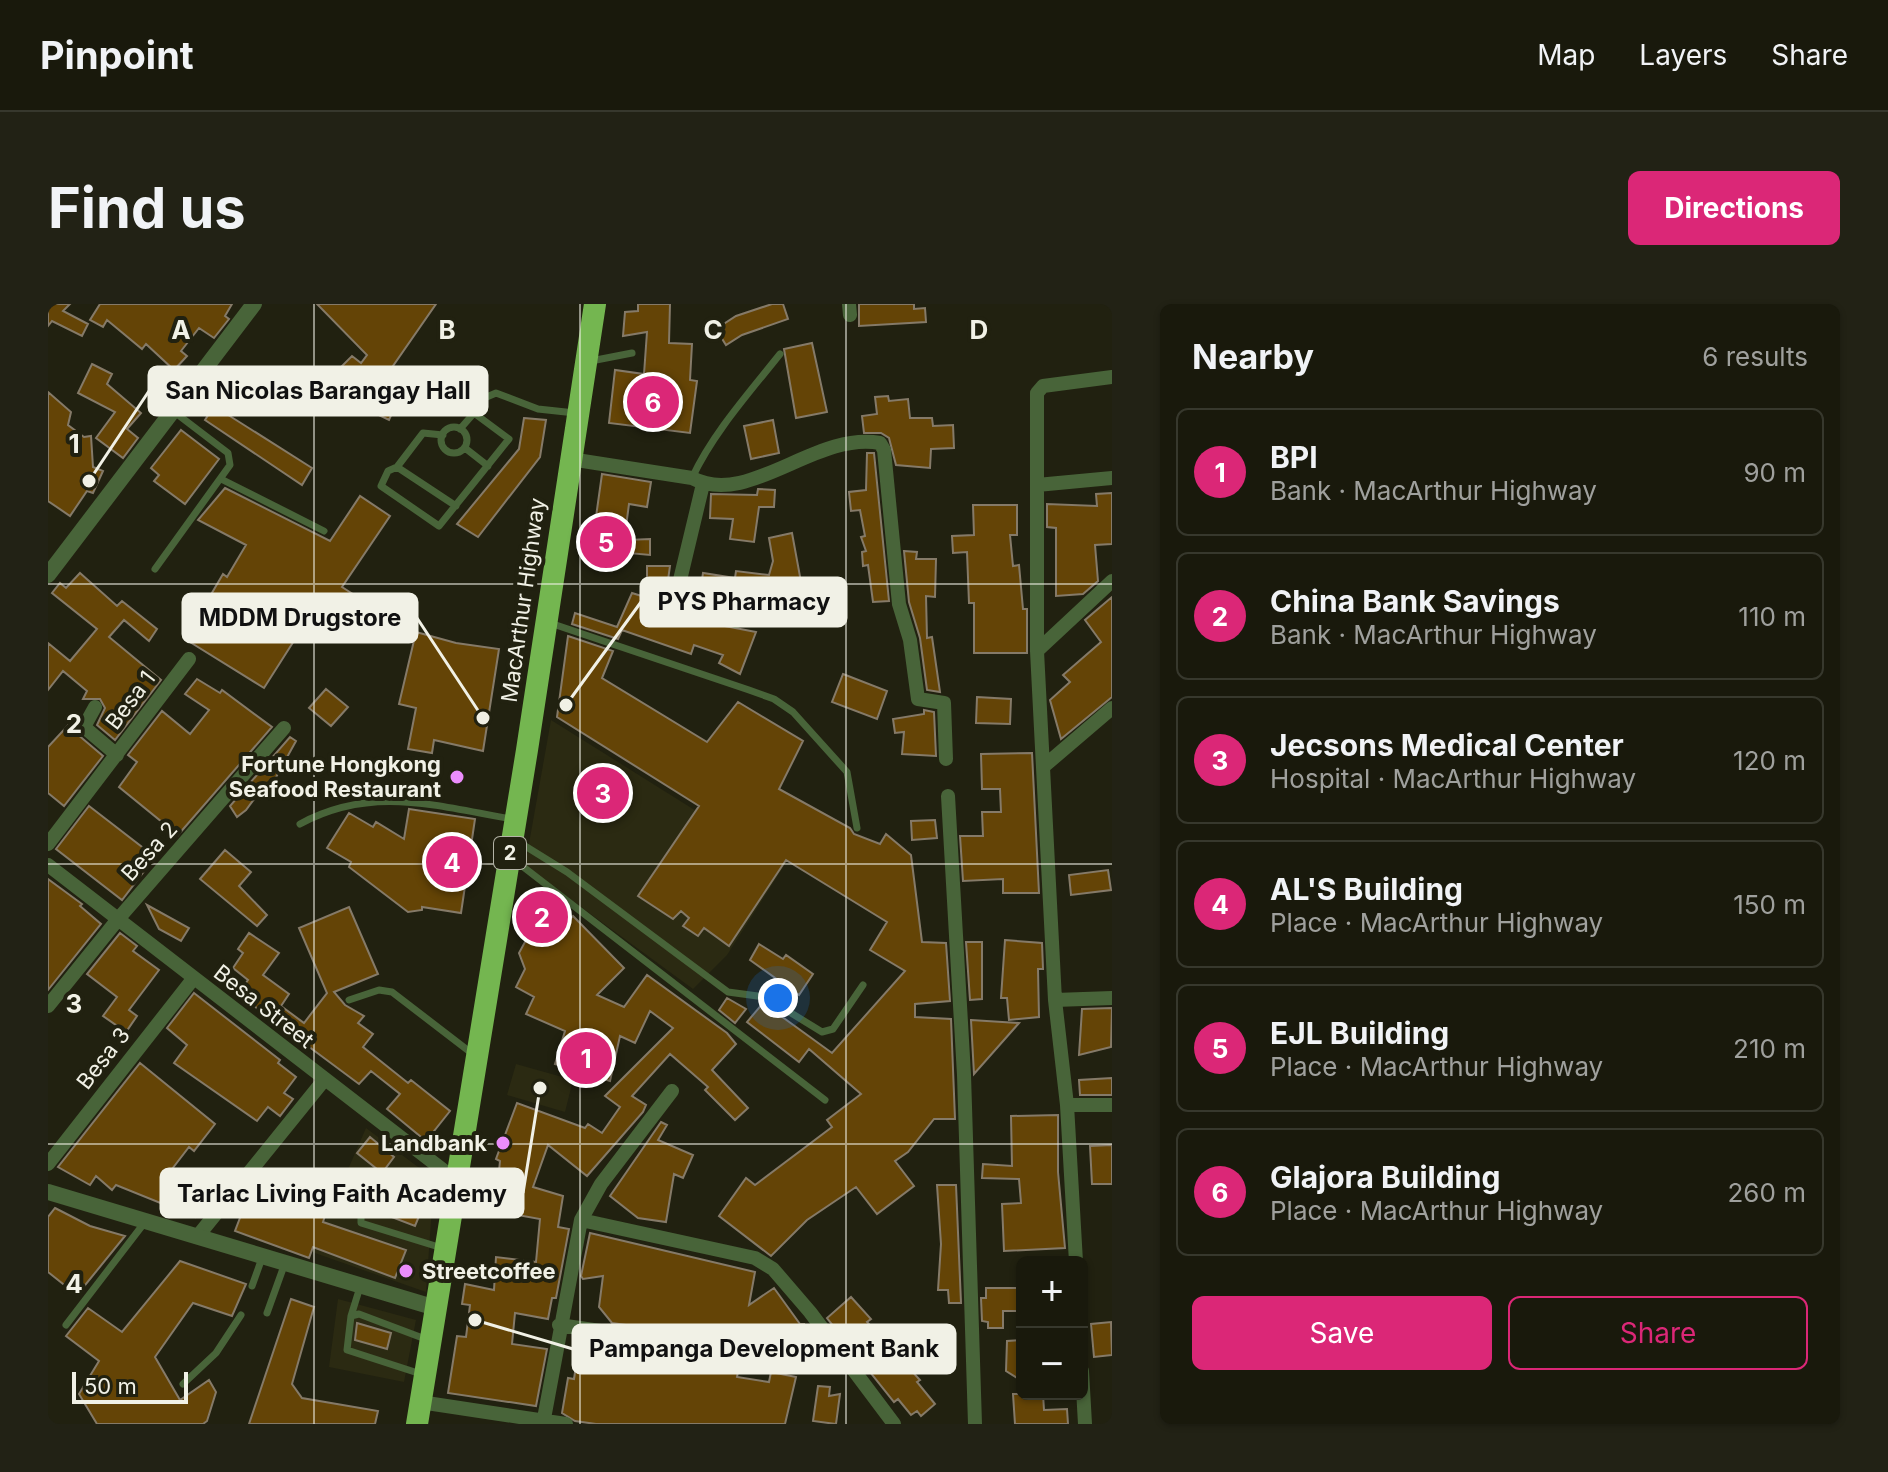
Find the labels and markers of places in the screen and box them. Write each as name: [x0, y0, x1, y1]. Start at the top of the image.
callout: San Nicolas Barangay Hall: [149, 367, 487, 415]
pin: 6: [627, 372, 679, 432]
pin: 5: [580, 512, 632, 572]
callout: PYS Pharmacy: [641, 578, 846, 626]
callout: MDDM Drugstore: [183, 594, 417, 642]
place label: Fortune Hongkong Seafood Restaurant: [229, 751, 441, 802]
pin: 3: [577, 763, 629, 823]
marker: Fortune Hongkong Seafood Restaurant: [448, 768, 466, 786]
pin: 4: [426, 832, 478, 892]
pin: 2: [516, 887, 568, 947]
pin: 1: [560, 1028, 612, 1088]
place label: Landbank: [381, 1130, 487, 1156]
marker: Landbank: [494, 1134, 512, 1152]
callout: Tarlac Living Faith Academy: [161, 1169, 523, 1217]
place label: Streetcoffee: [422, 1258, 556, 1284]
marker: Streetcoffee: [397, 1262, 415, 1280]
callout: Pampanga Development Bank: [573, 1325, 955, 1373]

